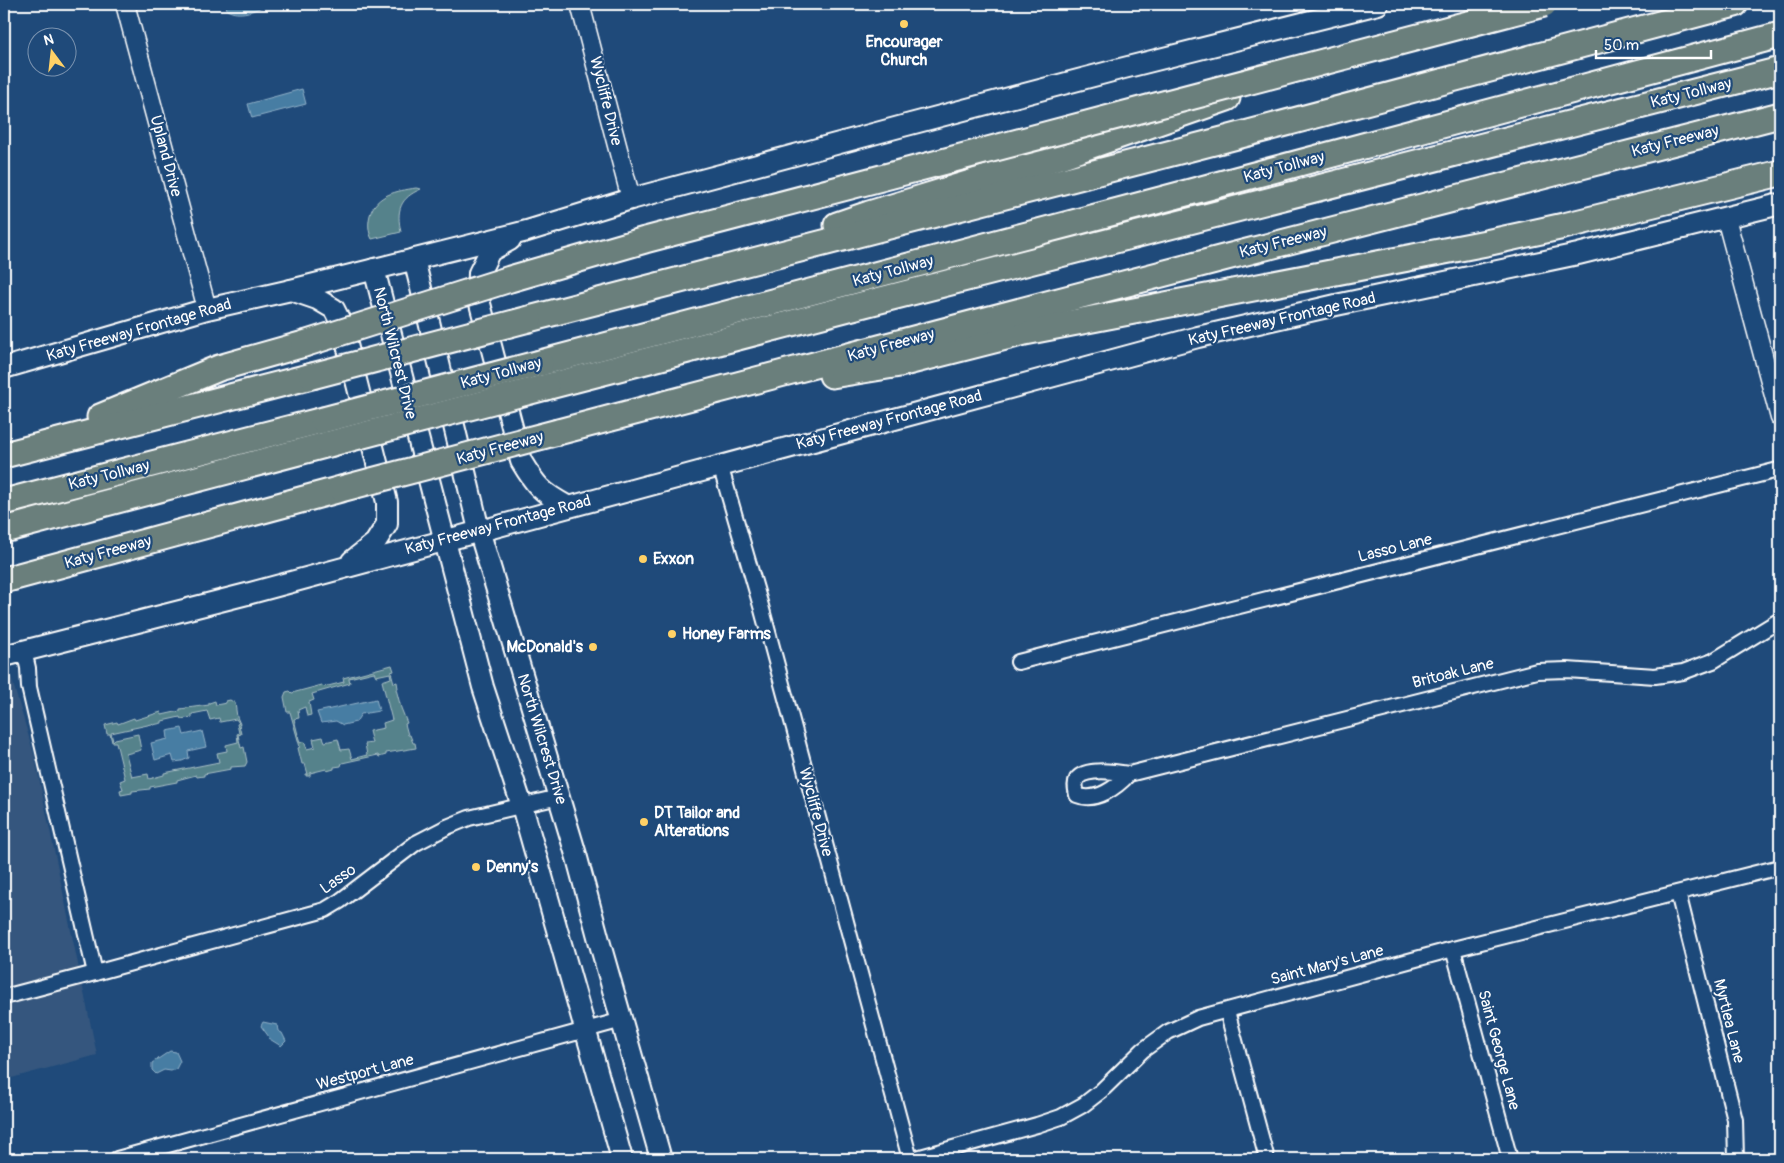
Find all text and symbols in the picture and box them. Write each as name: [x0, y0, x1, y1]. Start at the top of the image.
marker: Encourager Church: [898, 18, 910, 30]
north arrow: [28, 28, 78, 78]
scale bar: [1596, 28, 1712, 60]
text: N: [42, 30, 56, 49]
place label: Encourager Church: [866, 32, 943, 70]
text: 50 m: [1604, 36, 1639, 55]
street label: Wycliffe Drive: [585, 54, 627, 148]
street label: Katy Tollway: [1648, 73, 1734, 113]
street label: Upland Drive: [146, 113, 186, 199]
street label: Katy Freeway: [1629, 120, 1721, 161]
street label: Katy Tollway: [1241, 147, 1327, 187]
street label: Katy Freeway: [1237, 221, 1329, 262]
street label: Katy Tollway: [850, 251, 936, 291]
street label: North Wilcrest Drive: [369, 285, 421, 421]
street label: Katy Freeway Frontage Road: [1186, 288, 1378, 350]
street label: Katy Freeway Frontage Road: [44, 294, 234, 366]
street label: Katy Freeway: [845, 324, 937, 366]
street label: Katy Tollway: [458, 353, 544, 393]
street label: Katy Freeway Frontage Road: [794, 386, 984, 454]
street label: Katy Freeway: [454, 427, 546, 469]
street label: Katy Tollway: [66, 455, 152, 495]
street label: Katy Freeway Frontage Road: [403, 491, 593, 559]
street label: Lasso Lane: [1356, 529, 1434, 567]
street label: Katy Freeway: [62, 531, 154, 573]
place label: Exxon: [653, 549, 694, 569]
marker: Exxon: [637, 553, 649, 565]
place label: Honey Farms: [682, 624, 772, 644]
marker: Honey Farms: [666, 628, 678, 640]
place label: McDonald's: [506, 637, 584, 657]
marker: McDonald's: [587, 641, 599, 653]
street label: Britoak Lane: [1410, 653, 1496, 693]
street label: North Wilcrest Drive: [513, 671, 571, 807]
street label: Wycliffe Drive: [795, 765, 837, 859]
place label: DT Tailor and Alterations: [654, 803, 740, 841]
marker: DT Tailor and Alterations: [638, 816, 650, 828]
place label: Denny's: [486, 857, 539, 877]
street label: Lasso: [316, 859, 360, 898]
marker: Denny's: [470, 861, 482, 873]
street label: Saint Mary's Lane: [1268, 940, 1386, 990]
street label: Myrtlea Lane: [1709, 977, 1749, 1065]
street label: Saint George Lane: [1473, 988, 1525, 1112]
street label: Westport Lane: [314, 1049, 416, 1095]

